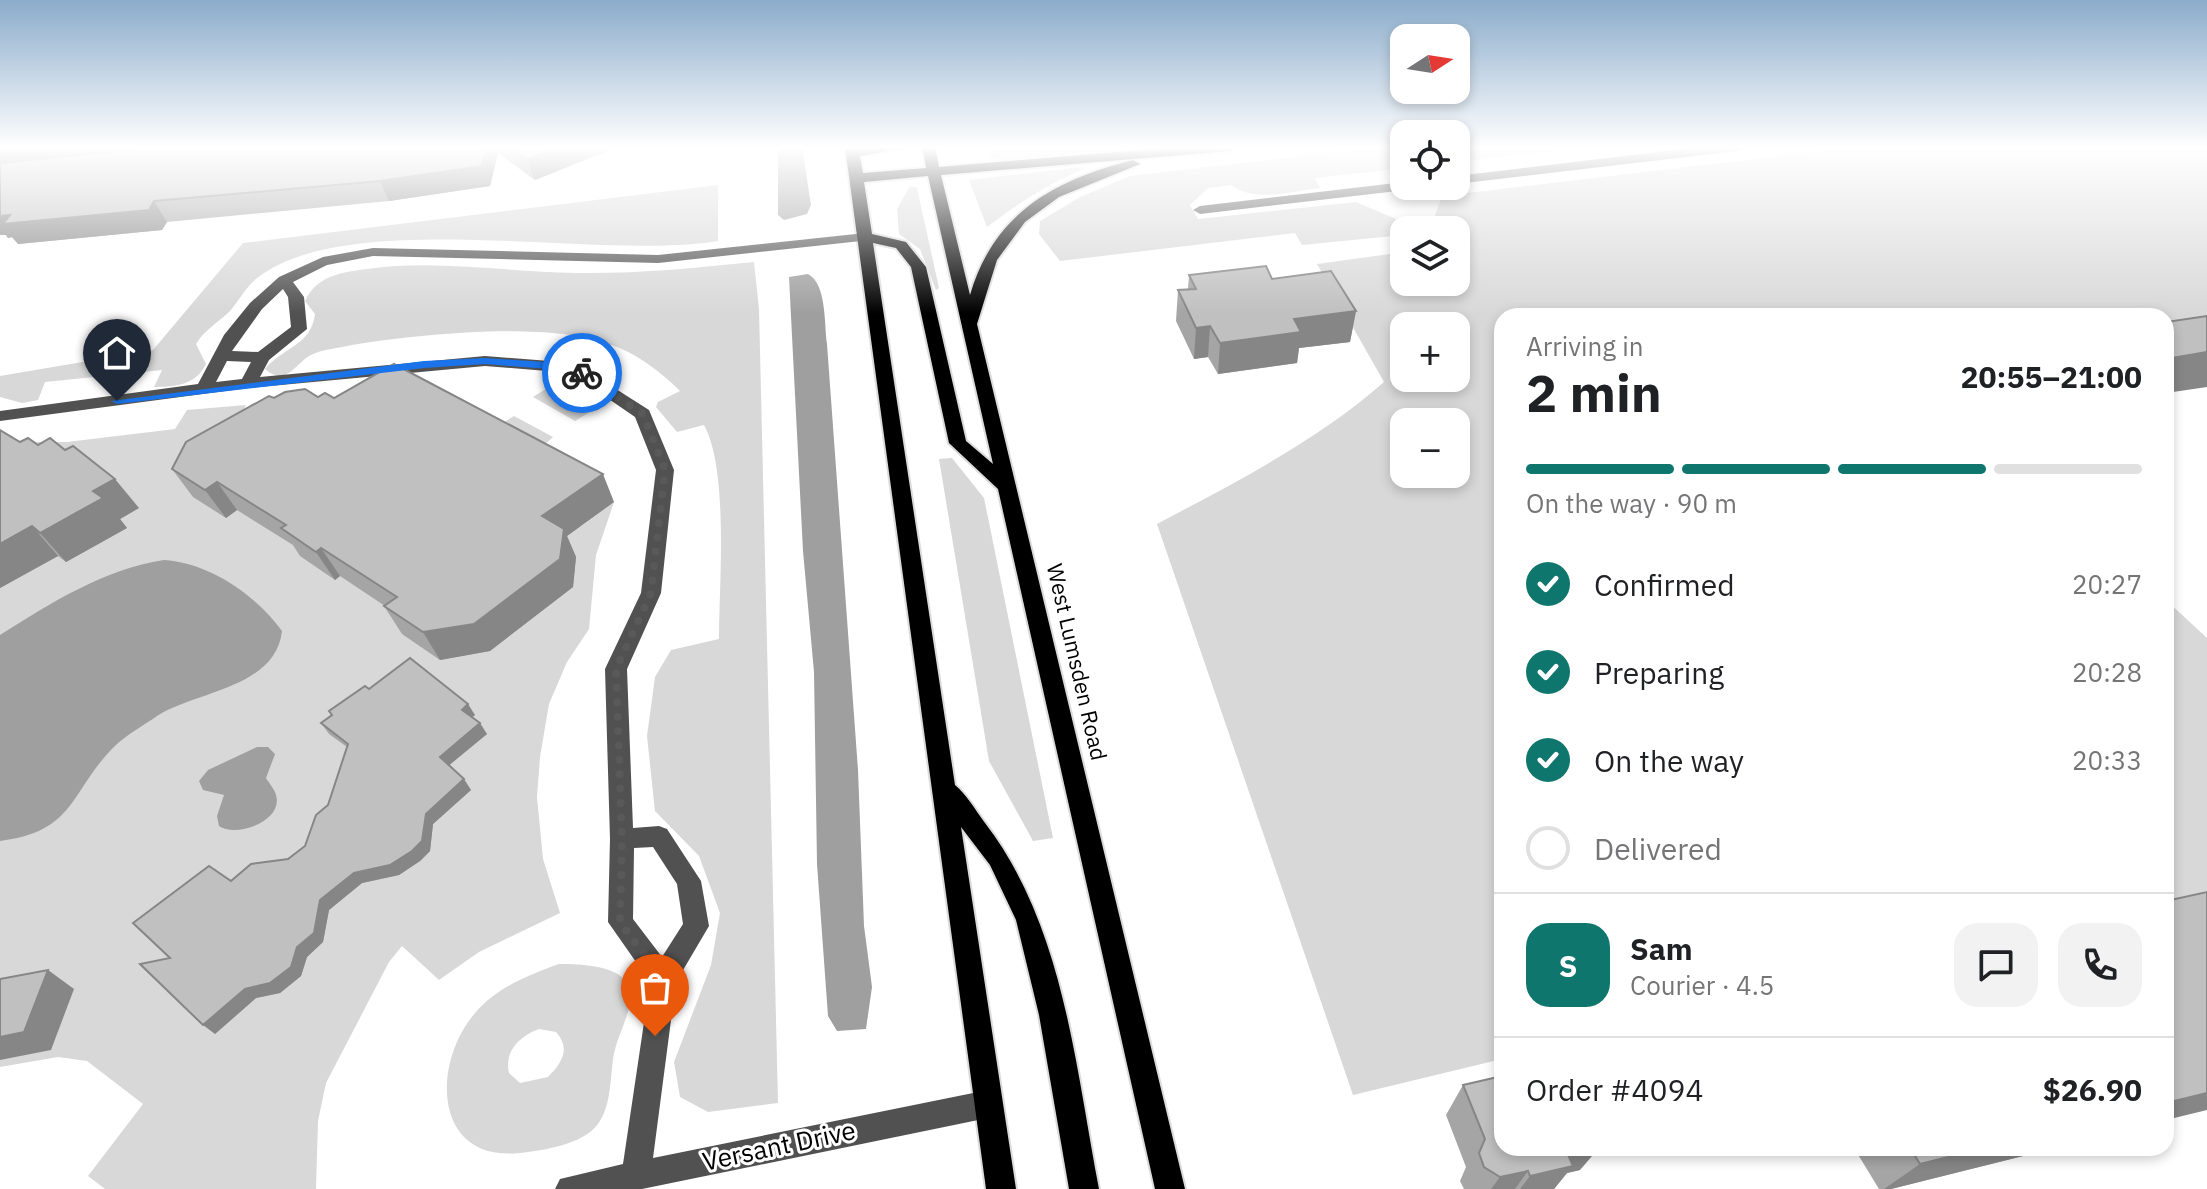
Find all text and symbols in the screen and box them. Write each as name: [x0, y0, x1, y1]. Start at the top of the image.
north arrow: [1390, 24, 1470, 104]
map controls: [1390, 24, 1470, 488]
button: locate: [1390, 120, 1470, 200]
button: layers: [1390, 216, 1470, 296]
button: +: [1390, 312, 1470, 392]
pin: [83, 319, 151, 401]
text: Arriving in: [1526, 329, 1643, 363]
icon: home: [95, 331, 139, 375]
courier: [542, 333, 622, 413]
icon: bike: [560, 351, 604, 395]
text: 20:55–21:00: [1961, 357, 2142, 396]
text: 2 min: [1526, 359, 1662, 426]
button: −: [1390, 408, 1470, 488]
text: On the way · 90 m: [1526, 486, 1737, 520]
street label: West Lumsden Road: [1041, 561, 1114, 763]
icon: check: [1526, 562, 1570, 606]
text: Confirmed: [1594, 565, 1735, 604]
text: 20:27: [2072, 567, 2142, 601]
icon: check: [1526, 650, 1570, 694]
text: Preparing: [1594, 653, 1724, 692]
text: 20:28: [2072, 655, 2142, 689]
icon: check: [1526, 738, 1570, 782]
text: On the way: [1594, 741, 1744, 780]
text: 20:33: [2072, 743, 2142, 777]
text: Delivered: [1594, 829, 1722, 868]
button: chat: [1954, 923, 2038, 1007]
button: phone: [2058, 923, 2142, 1007]
text: Sam: [1630, 929, 1693, 968]
text: S: [1559, 946, 1577, 985]
pin: [621, 954, 689, 1036]
icon: bag: [633, 966, 677, 1010]
text: Courier · 4.5: [1630, 968, 1774, 1002]
text: Order #4094: [1526, 1070, 1703, 1109]
text: $26.90: [2043, 1070, 2142, 1109]
street label: Versant Drive: [699, 1112, 859, 1178]

